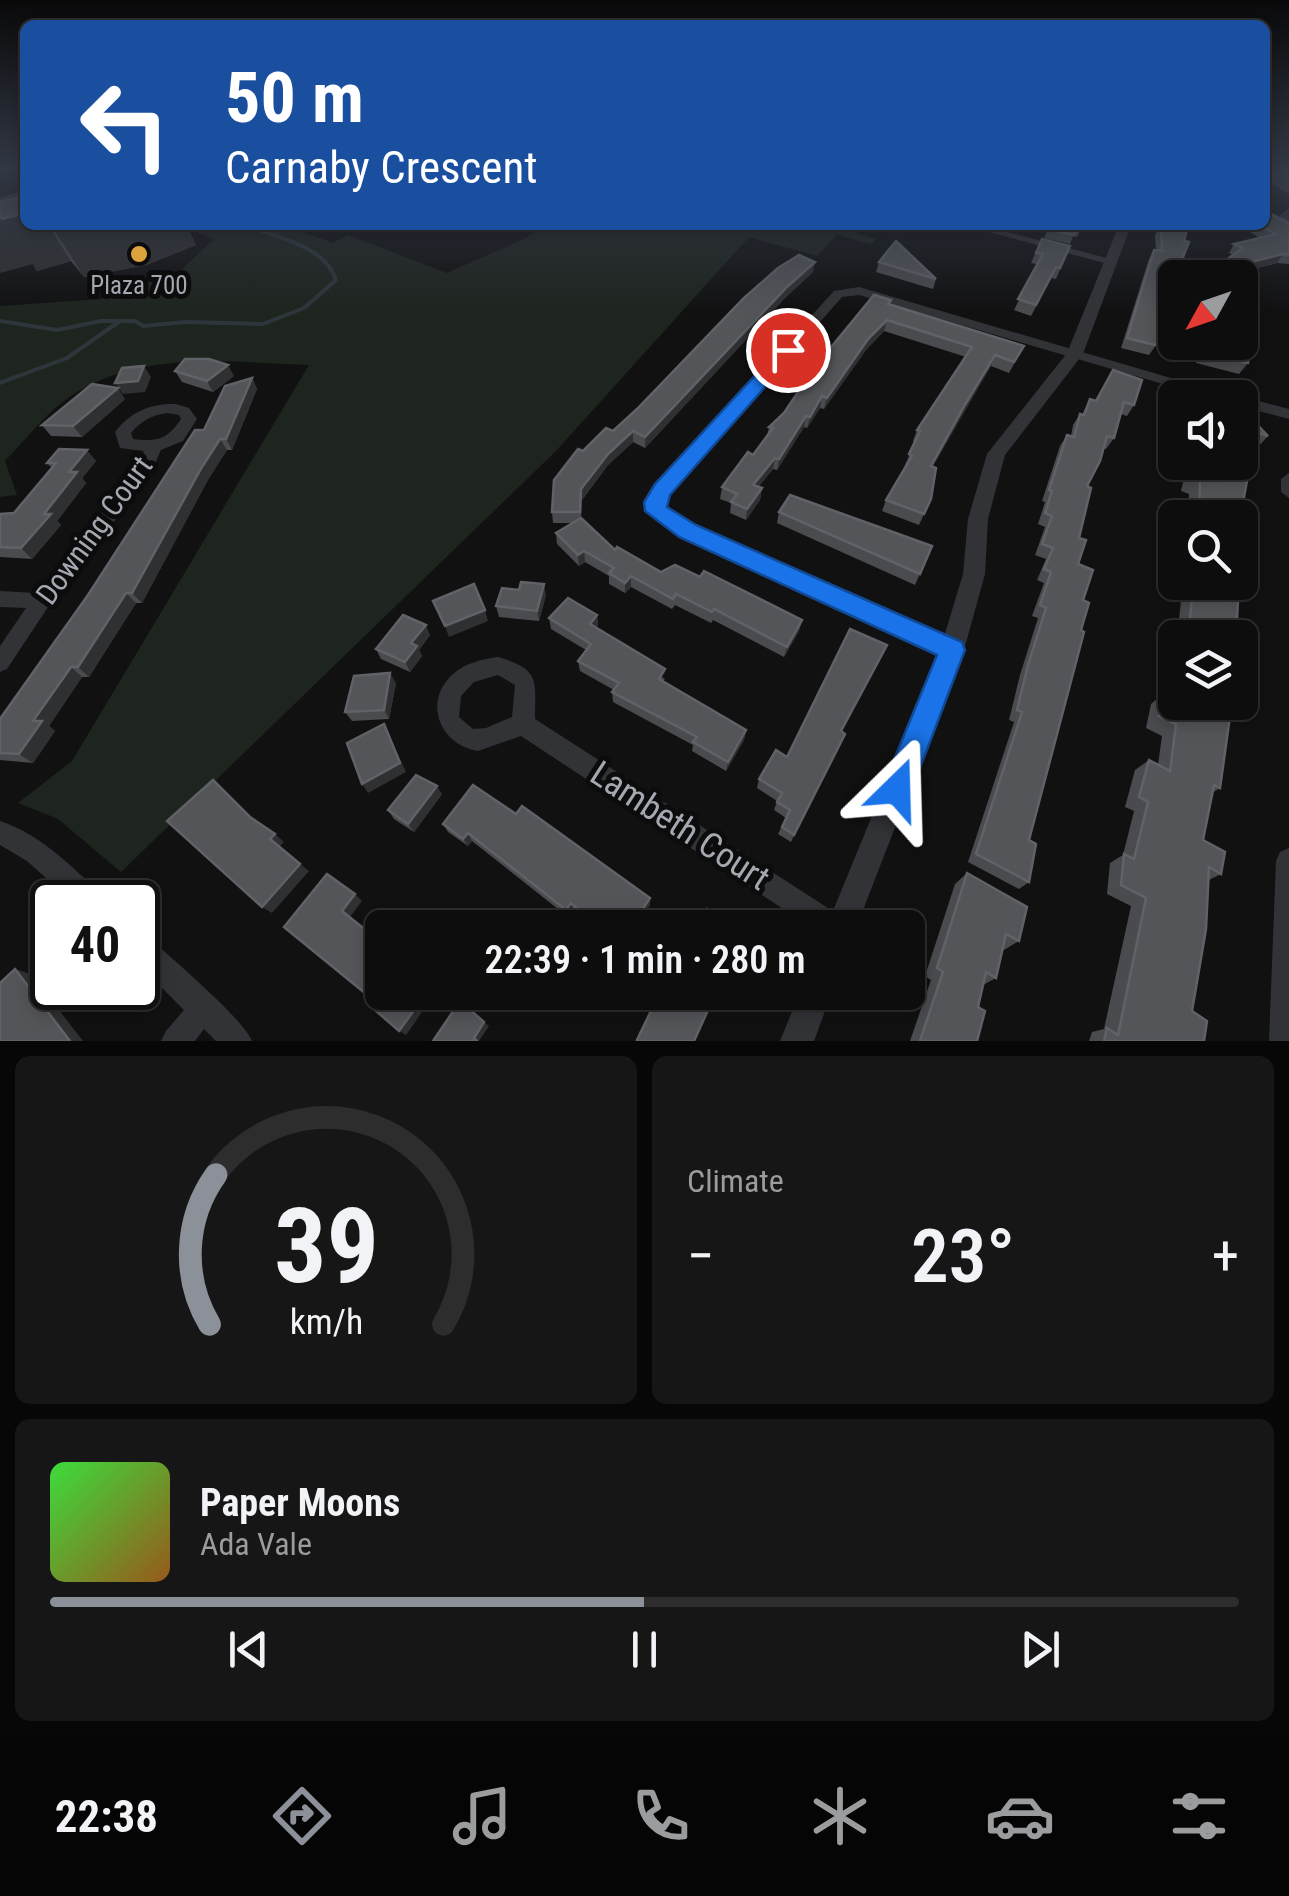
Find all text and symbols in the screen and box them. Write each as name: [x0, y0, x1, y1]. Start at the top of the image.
text: 50 m: [225, 57, 364, 139]
icon: left: [60, 60, 190, 190]
text: Carnaby Crescent: [225, 141, 538, 194]
marker: Plaza 700: [128, 243, 150, 265]
north arrow: [1158, 260, 1258, 360]
map controls: [1158, 260, 1258, 720]
place label: Plaza 700: [90, 271, 188, 300]
pin: [746, 308, 831, 393]
icon: arrive: [761, 323, 816, 378]
button: sound: [1158, 380, 1258, 480]
street label: Downing Court: [29, 449, 159, 611]
button: search: [1158, 500, 1258, 600]
button: layers: [1158, 620, 1258, 720]
position arrow: [845, 737, 949, 841]
street label: Lambeth Court: [583, 753, 777, 899]
speed limit sign: 40: [30, 880, 160, 1010]
text: 22:39 · 1 min · 280 m: [485, 938, 805, 982]
text: Climate: [687, 1162, 784, 1200]
text: 39: [273, 1186, 379, 1307]
text: 23°: [911, 1212, 1015, 1300]
text: −: [687, 1224, 715, 1288]
text: +: [1212, 1224, 1239, 1288]
text: km/h: [289, 1301, 363, 1343]
text: Paper Moons: [200, 1481, 400, 1525]
text: Ada Vale: [200, 1525, 312, 1563]
icon: previous: [221, 1622, 276, 1677]
icon: pause: [617, 1622, 672, 1677]
icon: next: [1013, 1622, 1068, 1677]
icon: directions: [267, 1781, 337, 1851]
icon: music: [447, 1781, 517, 1851]
icon: phone: [626, 1781, 696, 1851]
icon: climate: [805, 1781, 875, 1851]
icon: car: [985, 1781, 1055, 1851]
icon: filters: [1164, 1781, 1234, 1851]
text: 22:38: [55, 1790, 158, 1843]

